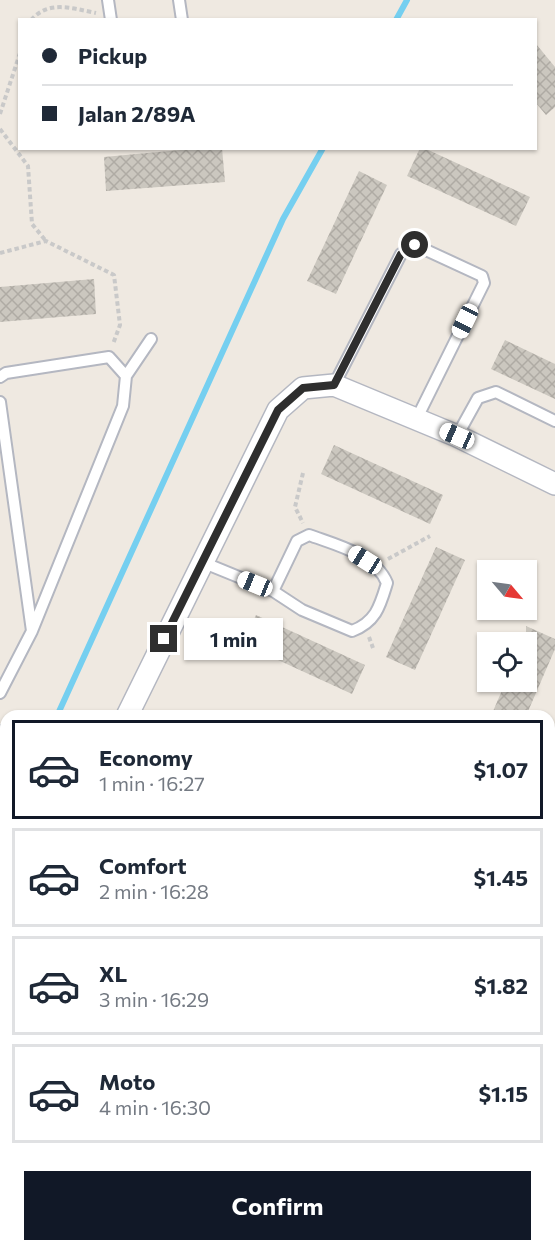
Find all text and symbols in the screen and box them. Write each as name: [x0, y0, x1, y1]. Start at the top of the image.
text: Pickup: [78, 42, 147, 69]
text: Jalan 2/89A: [78, 100, 196, 127]
route start: [401, 231, 428, 258]
car: [449, 301, 481, 341]
car: [437, 420, 477, 452]
car: [345, 543, 385, 577]
north arrow: [477, 560, 537, 620]
map controls: [477, 560, 537, 692]
car: [235, 569, 275, 599]
callout: 1 min: [185, 618, 284, 660]
route end: [150, 625, 177, 652]
text: 1 min: [210, 627, 257, 651]
button: locate: [477, 632, 537, 692]
icon: car: [27, 743, 81, 797]
text: Economy: [99, 744, 193, 771]
text: $1.07: [473, 756, 528, 783]
text: 1 min · 16:27: [99, 771, 205, 795]
icon: car: [27, 851, 81, 905]
text: Comfort: [99, 852, 187, 879]
text: $1.45: [473, 864, 528, 891]
text: 2 min · 16:28: [99, 879, 209, 903]
icon: car: [27, 959, 81, 1013]
text: XL: [99, 960, 127, 987]
text: $1.82: [474, 972, 528, 999]
text: 3 min · 16:29: [99, 987, 209, 1011]
icon: car: [27, 1067, 81, 1121]
text: Moto: [99, 1068, 155, 1095]
text: $1.15: [478, 1080, 528, 1107]
text: 4 min · 16:30: [99, 1095, 211, 1119]
button: Confirm: [24, 1171, 531, 1240]

